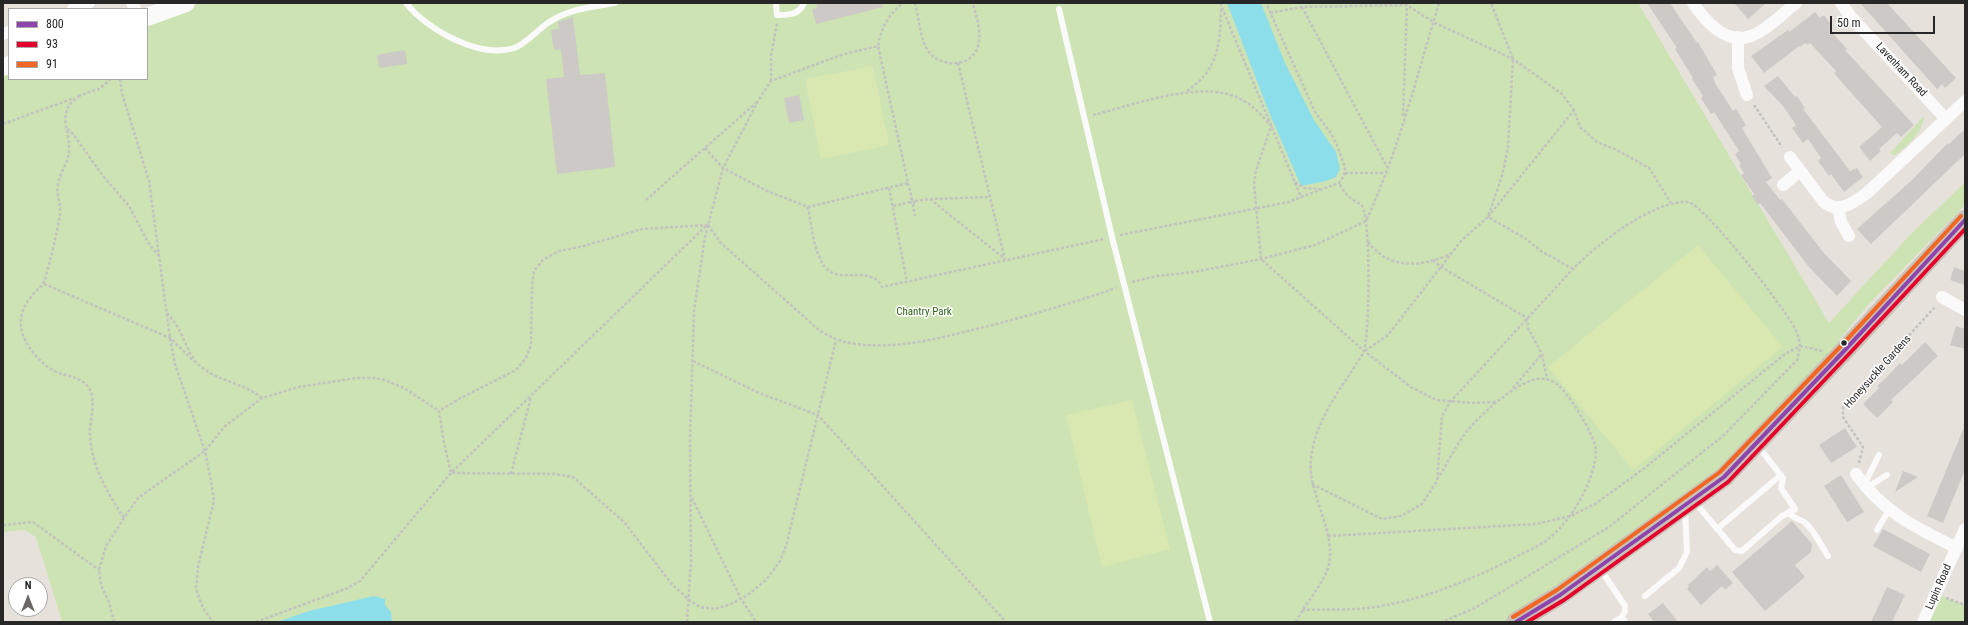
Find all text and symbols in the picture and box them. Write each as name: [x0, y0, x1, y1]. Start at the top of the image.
legend: [8, 8, 148, 80]
scale bar: [1832, 8, 1937, 34]
text: 50 m: [1837, 16, 1861, 30]
text: 800: [46, 17, 64, 31]
text: 93: [46, 37, 58, 51]
street label: Lavenham Road: [1873, 40, 1929, 100]
text: 91: [46, 57, 58, 71]
park label: Chantry Park: [896, 305, 952, 319]
street label: Honeysuckle Gardens: [1842, 333, 1914, 411]
unlabelled marker: [1839, 338, 1849, 348]
street label: Lupin Road: [1923, 562, 1955, 612]
north arrow: [8, 577, 48, 617]
text: N: [25, 579, 31, 592]

